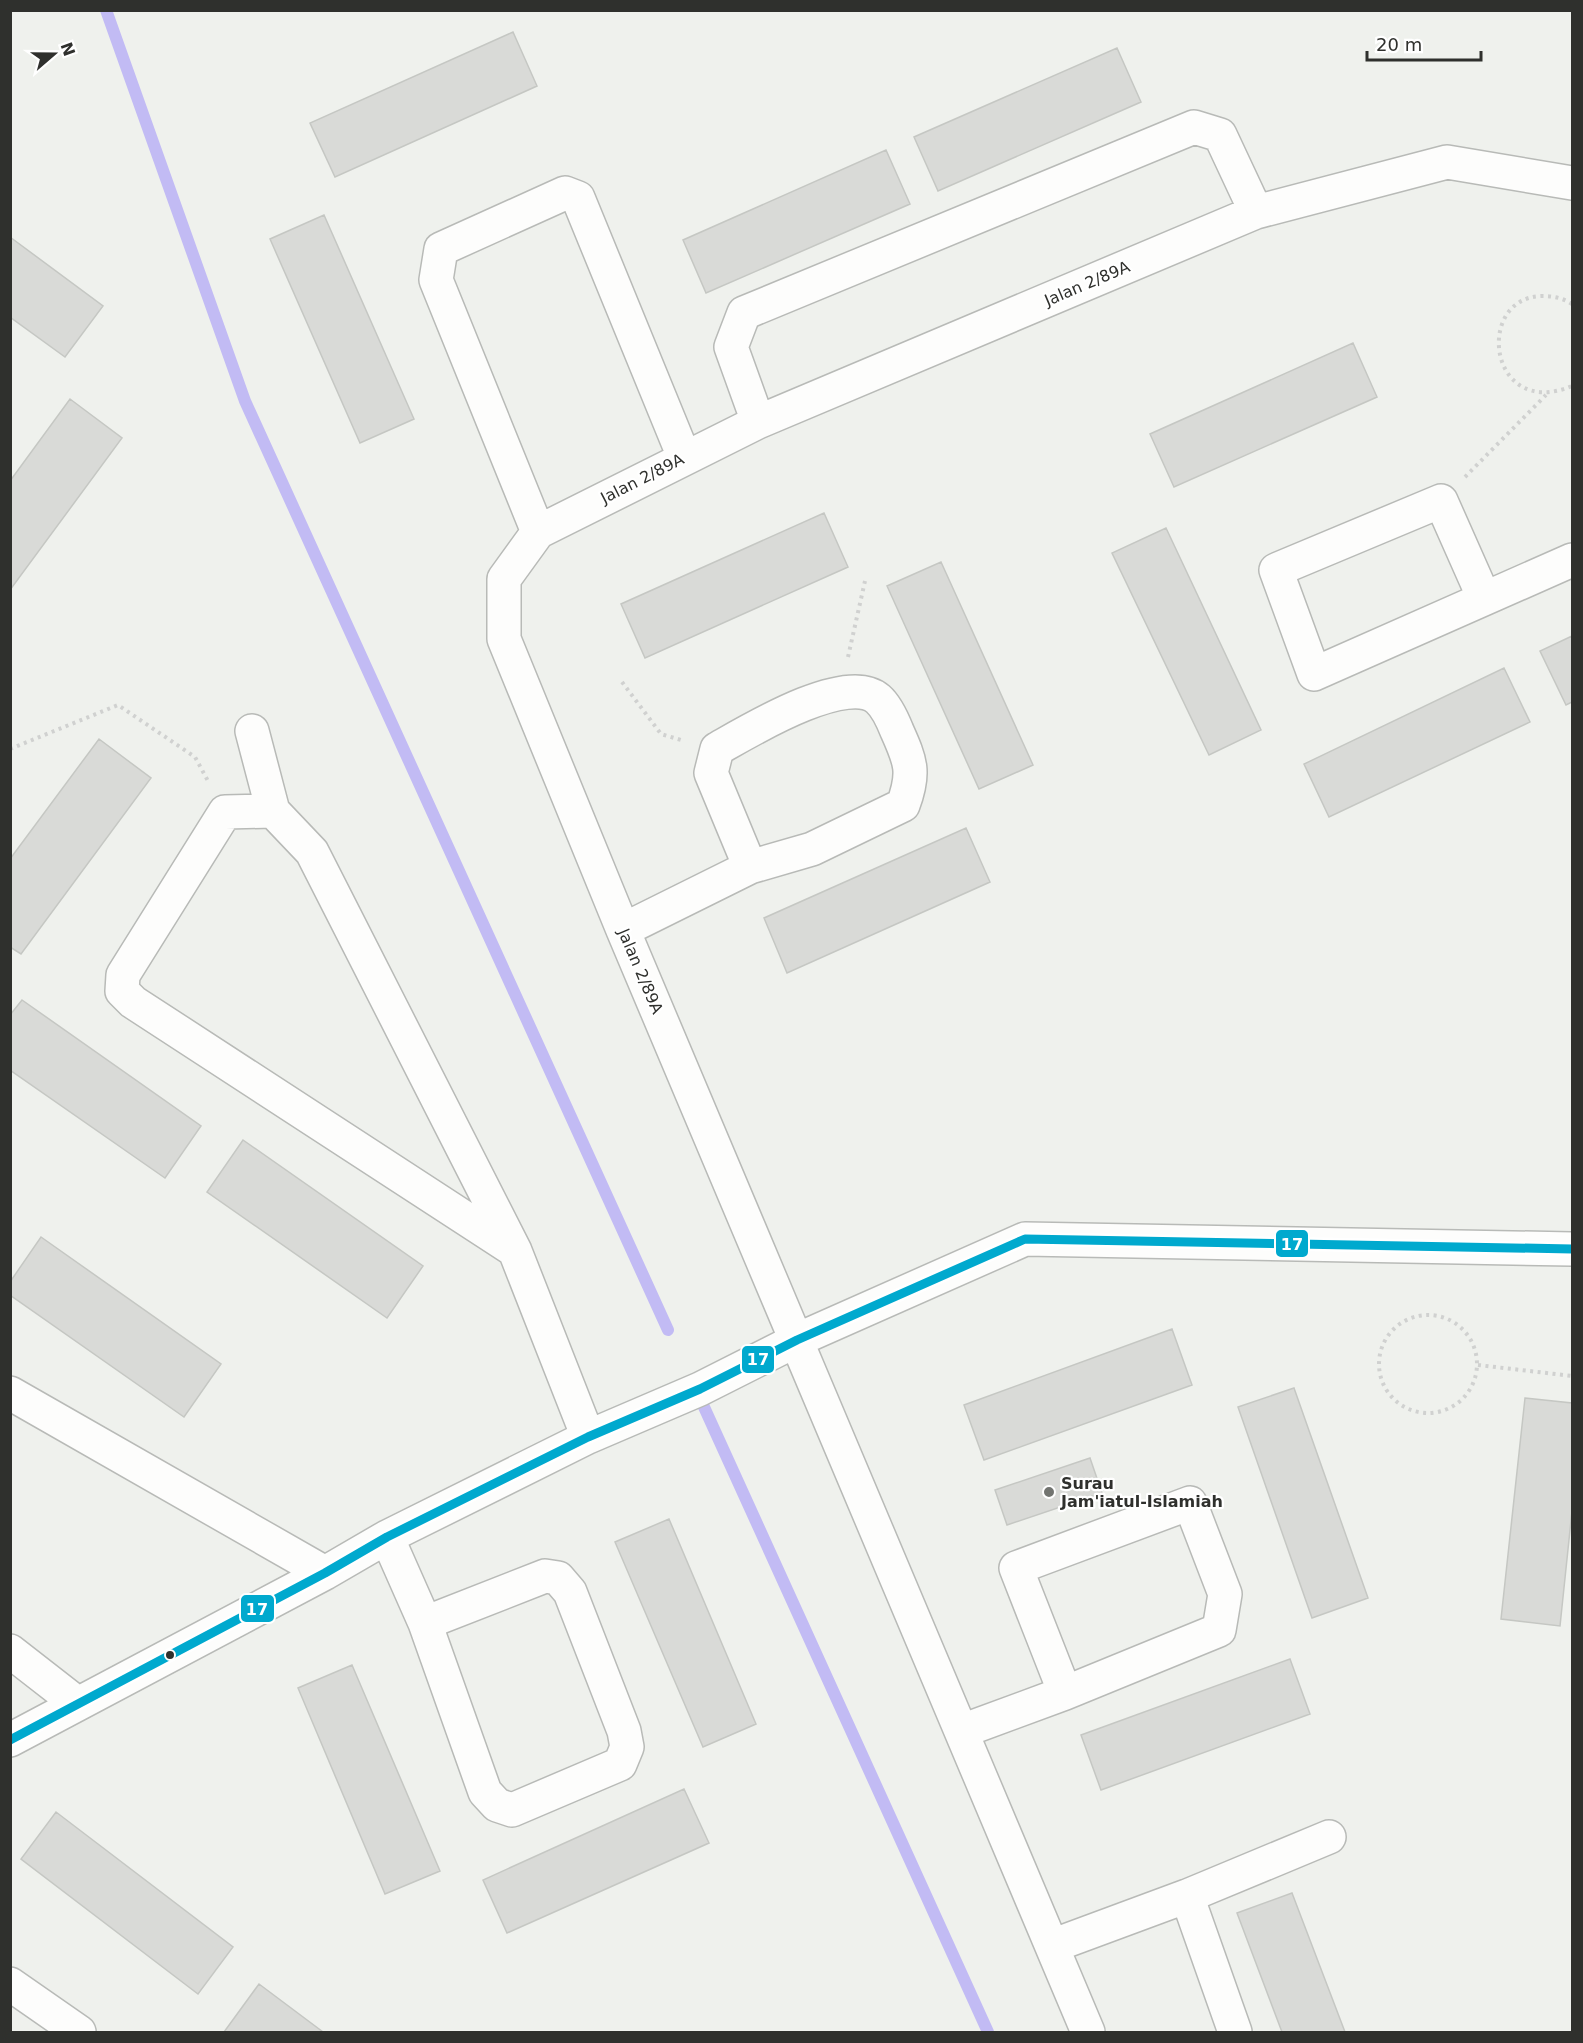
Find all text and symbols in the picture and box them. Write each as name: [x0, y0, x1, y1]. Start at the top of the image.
north arrow: [24, 24, 84, 84]
scale bar: [1367, 24, 1481, 62]
text: 20 m: [1376, 34, 1422, 55]
text: N: [56, 39, 79, 59]
street label: Jalan 2/89A: [1041, 257, 1133, 310]
street label: Jalan 2/89A: [597, 449, 687, 508]
street label: Jalan 2/89A: [614, 925, 667, 1017]
line badge: 17: [1275, 1229, 1309, 1258]
text: 17: [1281, 1235, 1303, 1254]
line badge: 17: [741, 1345, 775, 1374]
text: 17: [747, 1350, 769, 1369]
place label: Surau Jam'iatul-Islamiah: [1060, 1474, 1223, 1511]
marker: Surau Jam'iatul-Islamiah: [1042, 1485, 1056, 1499]
line badge: 17: [240, 1594, 275, 1623]
text: 17: [246, 1600, 268, 1619]
unlabelled marker: [164, 1649, 176, 1661]

